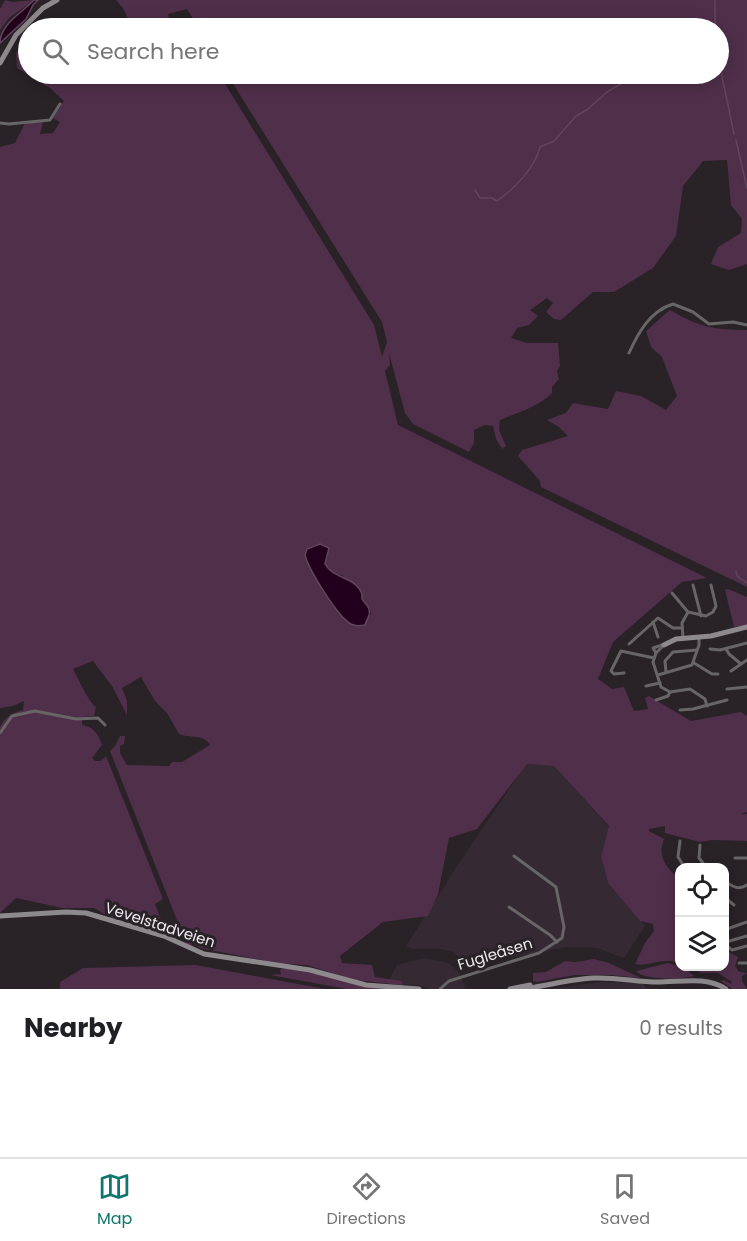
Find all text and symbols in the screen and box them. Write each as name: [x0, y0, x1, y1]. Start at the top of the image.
search box: [18, 18, 729, 84]
icon: search: [39, 35, 72, 68]
text: Search here: [87, 36, 220, 67]
map controls: [675, 863, 729, 971]
button: locate: [675, 863, 729, 917]
street label: Vevelstadveien: [102, 897, 218, 952]
button: layers: [675, 917, 729, 971]
street label: Fugleåsen: [455, 932, 535, 975]
text: Nearby: [24, 1010, 122, 1046]
text: 0 results: [639, 1014, 723, 1042]
tab: Map: [97, 1170, 132, 1231]
tab: Directions: [327, 1170, 406, 1231]
tab: Saved: [600, 1170, 650, 1231]

